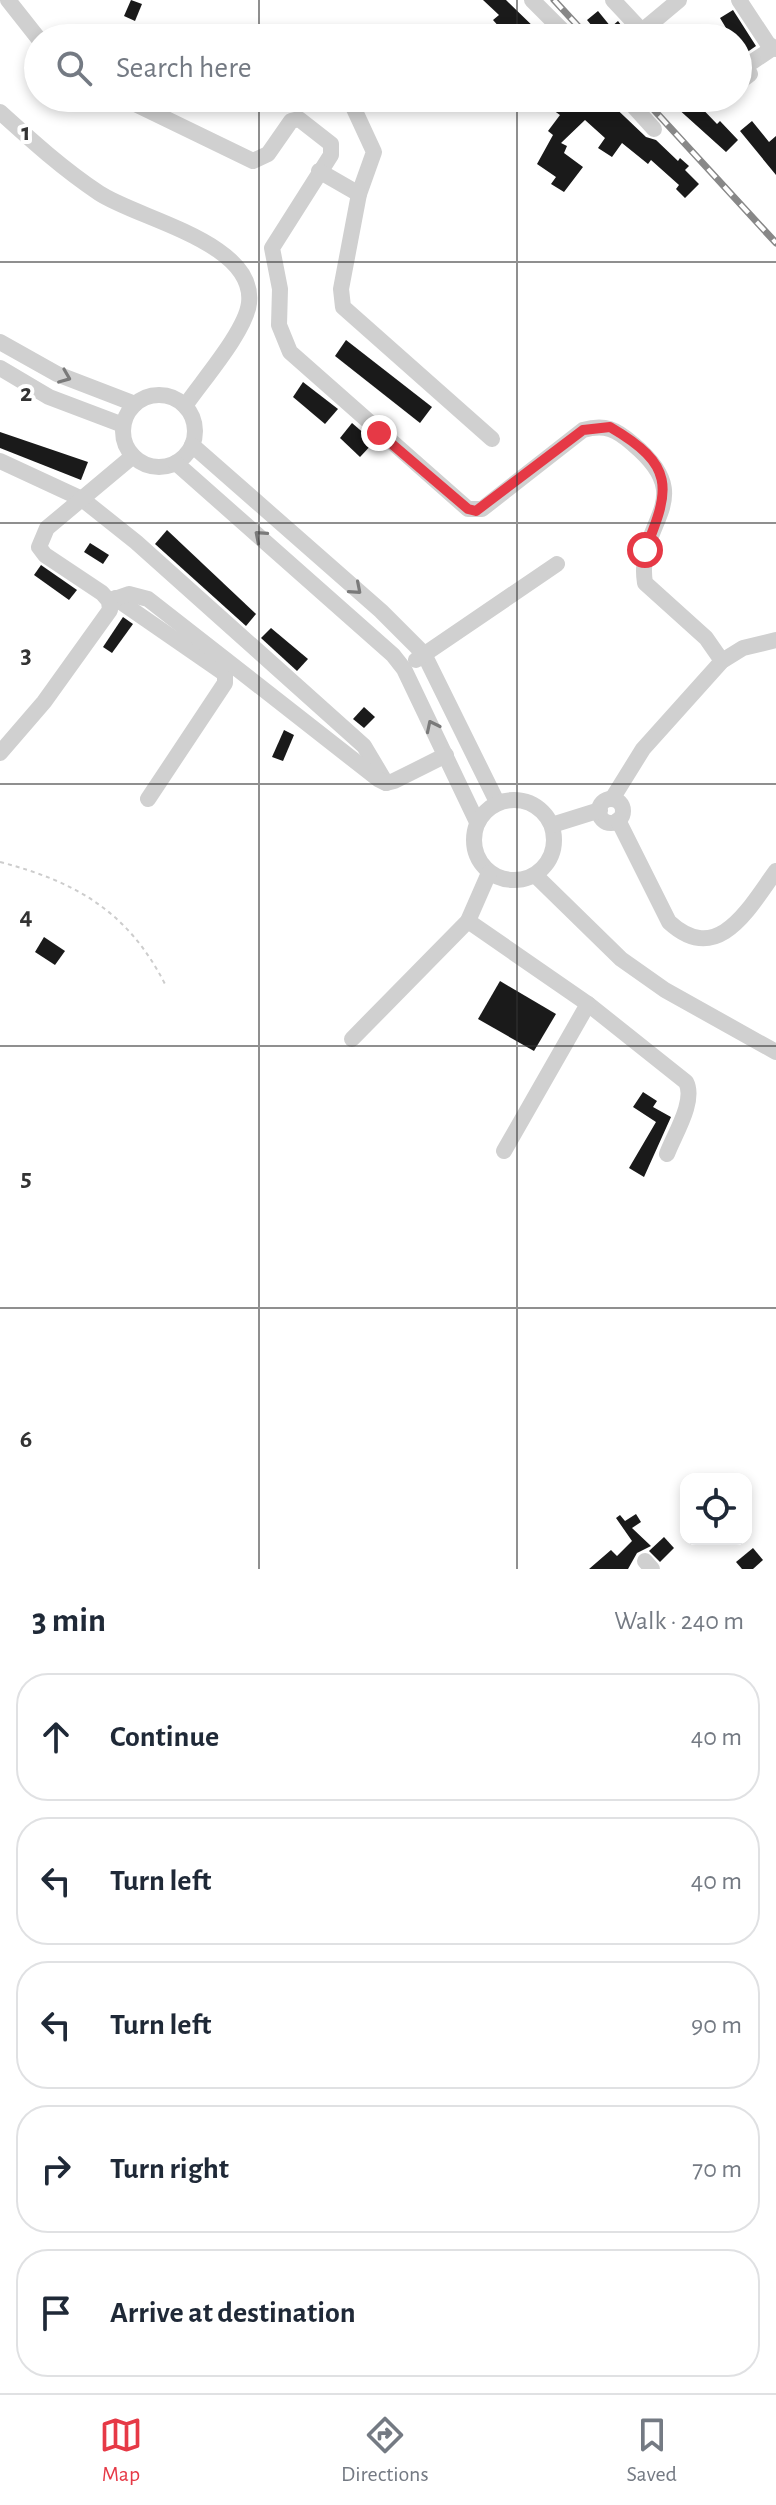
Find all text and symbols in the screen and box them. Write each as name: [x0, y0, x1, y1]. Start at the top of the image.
search box: [24, 24, 752, 112]
icon: search: [52, 46, 96, 90]
text: Search here: [116, 53, 252, 83]
text: 1: [21, 119, 31, 145]
one-way arrow: [58, 367, 72, 384]
text: 2: [20, 380, 32, 406]
route end: [361, 415, 397, 451]
one-way arrow: [254, 531, 269, 546]
route start: [627, 532, 663, 568]
one-way arrow: [347, 579, 362, 594]
text: 3: [20, 642, 32, 668]
one-way arrow: [426, 720, 442, 735]
text: 4: [19, 903, 33, 929]
text: 5: [20, 1165, 32, 1191]
text: 6: [20, 1426, 32, 1452]
map controls: [680, 1473, 752, 1545]
button: locate: [680, 1473, 752, 1545]
text: 3 min: [32, 1604, 106, 1638]
text: Walk · 240 m: [614, 1608, 744, 1634]
icon: ahead: [34, 1715, 78, 1759]
text: Continue: [110, 1722, 219, 1752]
text: 40 m: [691, 1724, 742, 1750]
icon: left: [34, 1859, 78, 1903]
text: Turn left: [110, 1866, 211, 1896]
text: 40 m: [691, 1868, 742, 1894]
icon: left: [34, 2003, 78, 2047]
text: Turn left: [110, 2010, 211, 2040]
text: 90 m: [691, 2012, 742, 2038]
icon: right: [34, 2147, 78, 2191]
text: Turn right: [110, 2154, 229, 2184]
text: 70 m: [692, 2156, 742, 2182]
icon: arrive: [34, 2291, 78, 2335]
text: Arrive at destination: [110, 2298, 356, 2328]
tab: Map: [99, 2413, 143, 2487]
tab: Directions: [341, 2413, 429, 2487]
tab: Saved: [627, 2413, 677, 2487]

